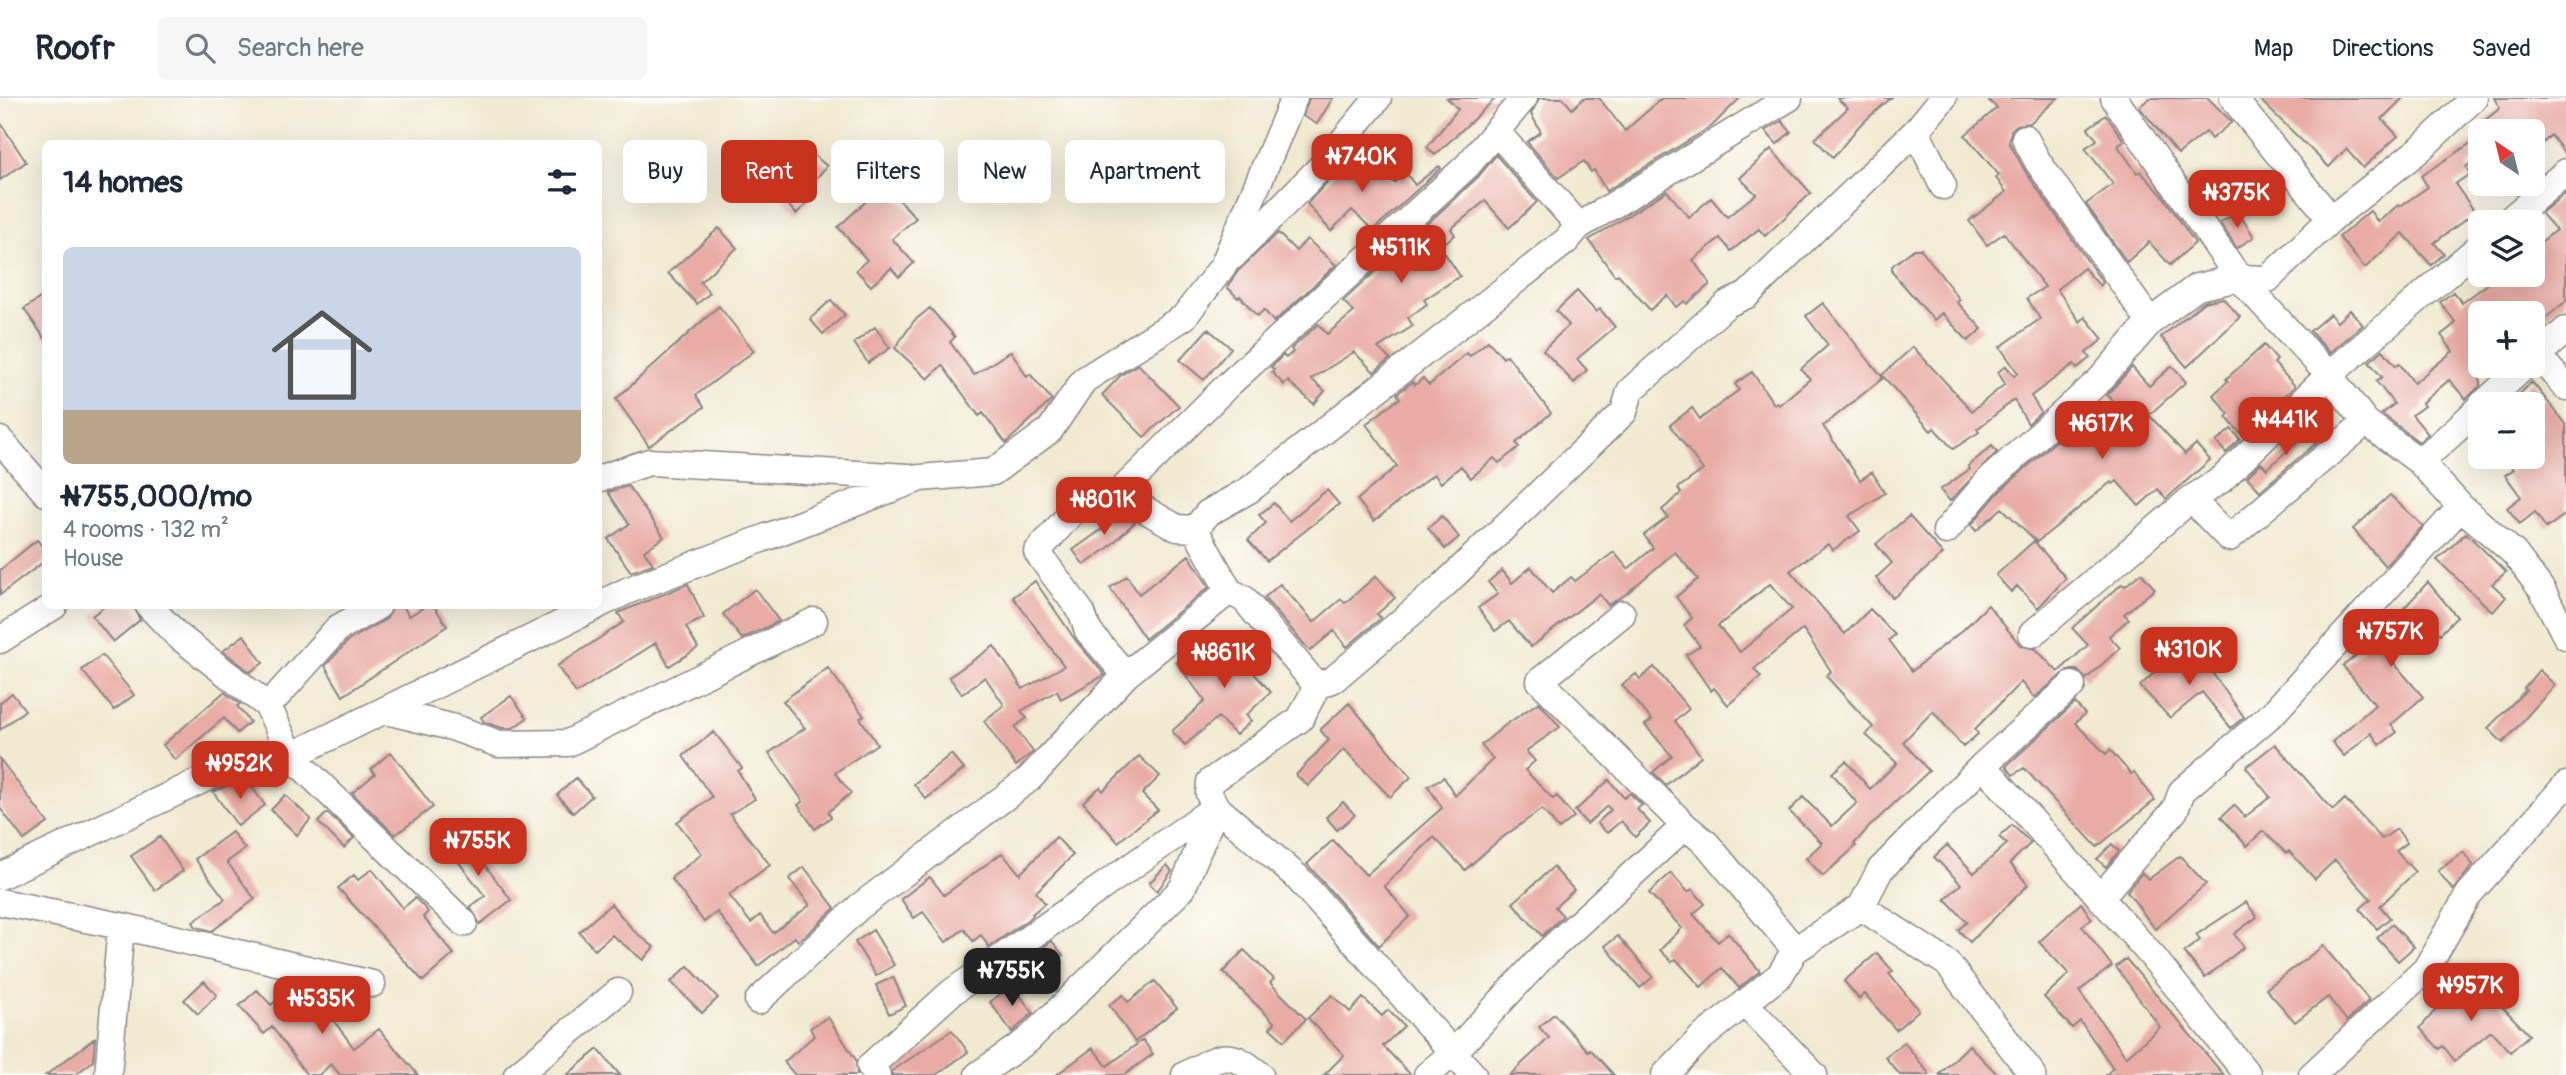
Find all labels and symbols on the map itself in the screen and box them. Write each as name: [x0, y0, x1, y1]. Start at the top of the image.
north arrow: [2468, 119, 2544, 196]
pin: ₦740K: [1313, 134, 1411, 194]
pin: ₦375K: [2188, 170, 2286, 230]
pin: ₦511K: [1352, 226, 1450, 285]
pin: ₦441K: [2237, 398, 2335, 457]
pin: ₦617K: [2053, 402, 2151, 461]
pin: ₦801K: [1055, 478, 1153, 537]
pin: ₦757K: [2342, 610, 2440, 669]
pin: ₦310K: [2140, 628, 2238, 687]
pin: ₦861K: [1175, 630, 1273, 690]
pin: ₦952K: [191, 742, 289, 801]
pin: ₦755K: [429, 818, 527, 878]
pin: ₦755K: [963, 948, 1061, 1008]
pin: ₦957K: [2422, 964, 2520, 1023]
pin: ₦535K: [273, 976, 371, 1036]

